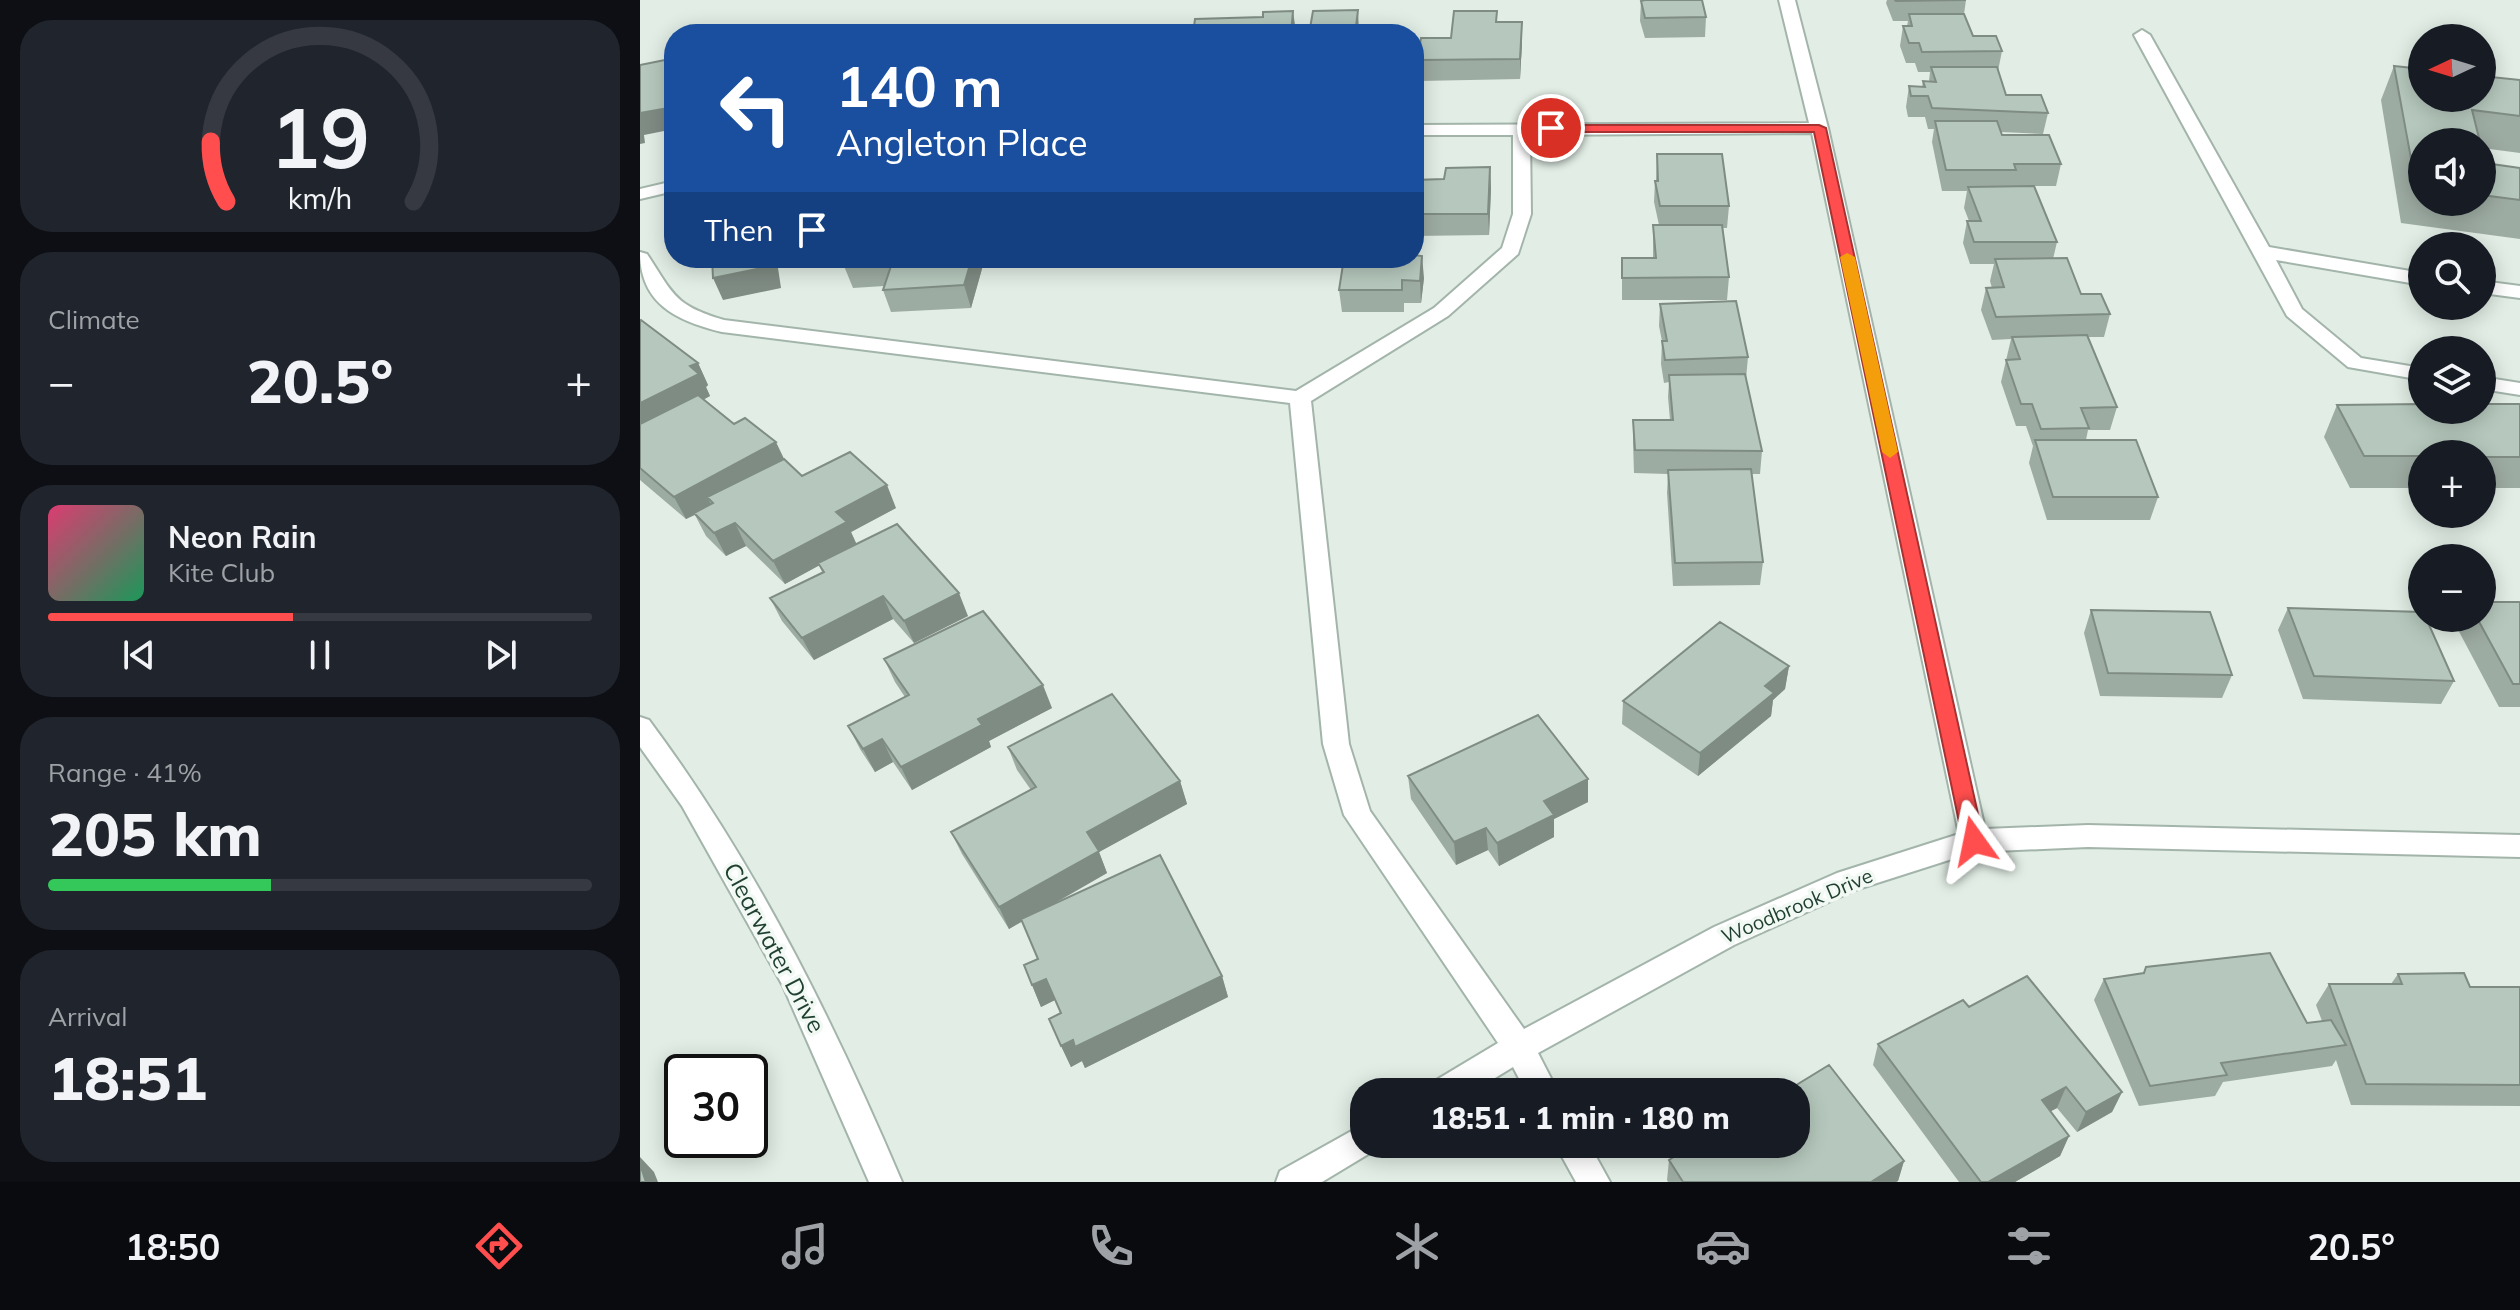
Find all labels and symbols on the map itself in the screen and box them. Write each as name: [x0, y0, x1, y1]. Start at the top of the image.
north arrow: [2408, 24, 2496, 112]
pin: [1517, 94, 1585, 162]
position arrow: [1932, 799, 2016, 883]
street label: Clearwater Drive: [717, 857, 832, 1038]
street label: Woodbrook Drive: [1717, 862, 1876, 949]
speed limit sign: 30: [664, 1054, 768, 1158]

